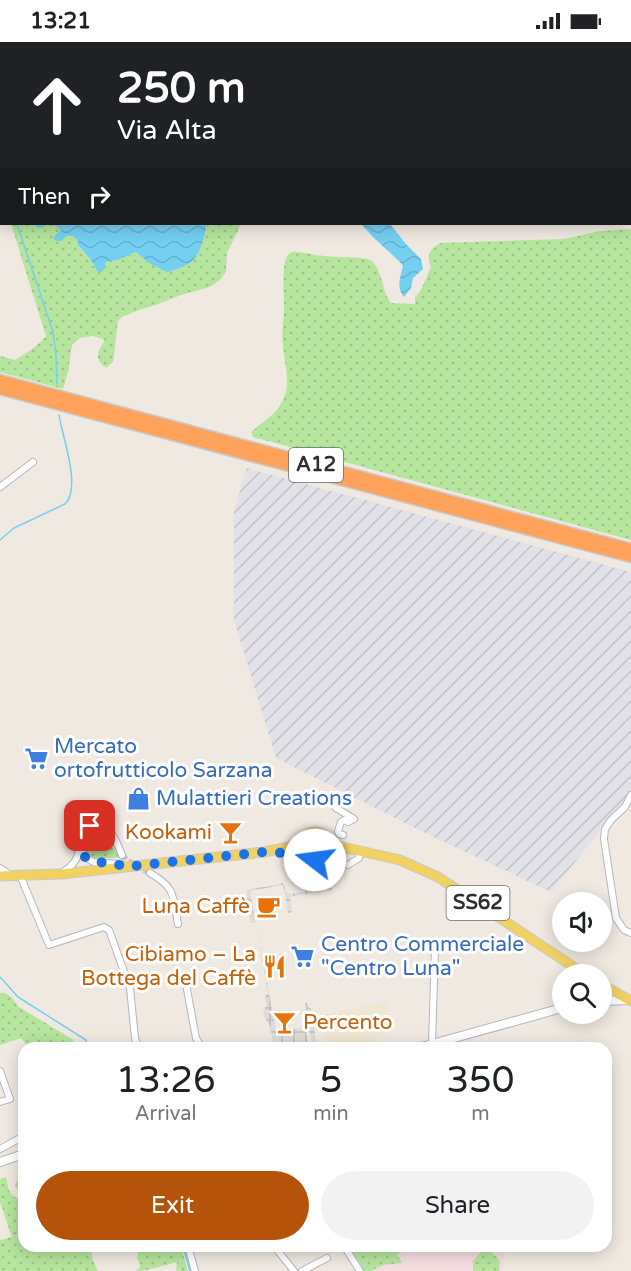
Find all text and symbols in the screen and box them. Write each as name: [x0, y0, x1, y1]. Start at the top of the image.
text: 13:21: [30, 8, 91, 34]
text: 250 m: [117, 63, 246, 114]
icon: ahead: [18, 66, 96, 144]
text: Via Alta: [117, 114, 217, 147]
icon: right: [83, 180, 116, 213]
text: Then: [18, 184, 71, 210]
road number: A12: [289, 448, 343, 482]
place label: Mercato ortofrutticolo Sarzana: [54, 734, 272, 783]
supermarket icon: Mercato ortofrutticolo Sarzana: [23, 745, 49, 771]
shop icon: Mulattieri Creations: [125, 785, 151, 811]
place label: Mulattieri Creations: [156, 786, 352, 811]
pin: [64, 800, 115, 851]
icon: arrive: [73, 809, 106, 842]
bar icon: Kookami: [217, 819, 243, 845]
place label: Kookami: [125, 820, 212, 845]
position arrow: [283, 828, 347, 892]
road number: SS62: [446, 886, 510, 920]
map controls: [552, 892, 612, 1024]
button: sound: [552, 892, 612, 952]
cafe icon: Luna Caffè: [255, 893, 281, 919]
place label: Luna Caffè: [141, 894, 250, 919]
place label: Centro Commerciale "Centro Luna": [321, 932, 524, 981]
place label: Cibiamo – La Bottega del Caffè: [81, 942, 256, 991]
supermarket icon: Centro Commerciale "Centro Luna": [290, 943, 316, 969]
restaurant icon: Cibiamo – La Bottega del Caffè: [261, 953, 287, 979]
button: search: [552, 964, 612, 1024]
bar icon: Percento: [272, 1009, 298, 1035]
place label: Percento: [303, 1010, 393, 1035]
text: 13:26: [116, 1059, 216, 1102]
text: 5: [320, 1059, 342, 1102]
text: 350: [446, 1059, 514, 1102]
text: Arrival: [135, 1102, 197, 1126]
text: min: [313, 1102, 349, 1126]
text: m: [471, 1102, 490, 1126]
button: Exit: [36, 1171, 309, 1240]
button: Share: [321, 1171, 594, 1240]

